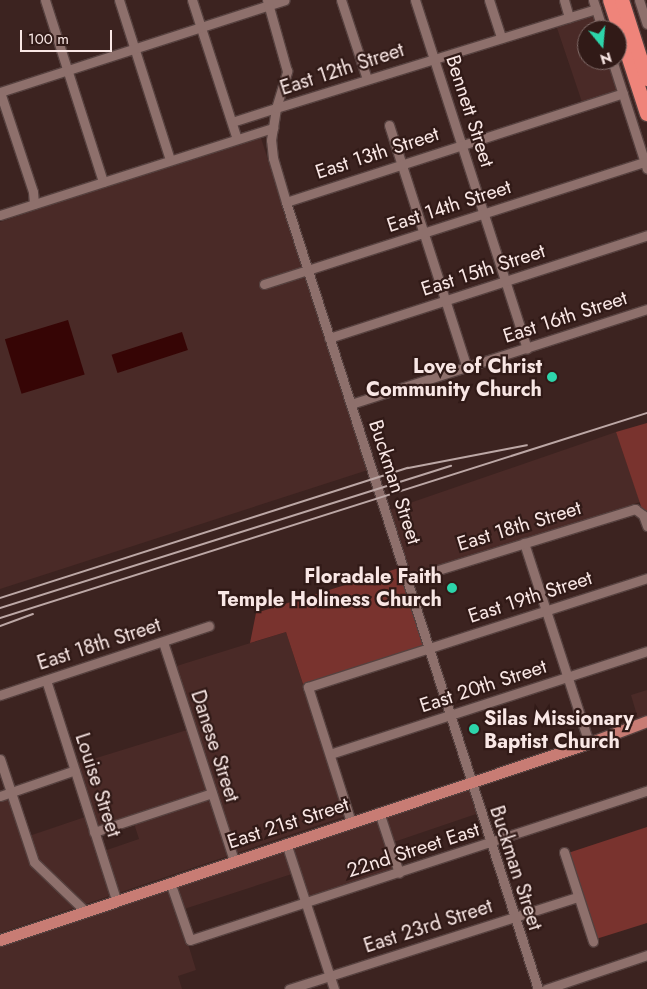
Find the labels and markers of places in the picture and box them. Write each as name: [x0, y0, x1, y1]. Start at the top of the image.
place label: Love of Christ Community Church: [366, 354, 542, 401]
marker: Love of Christ Community Church: [546, 371, 558, 383]
place label: Floradale Faith Temple Holiness Church: [218, 564, 442, 611]
marker: Floradale Faith Temple Holiness Church: [446, 582, 458, 594]
place label: Silas Missionary Baptist Church: [484, 706, 634, 753]
marker: Silas Missionary Baptist Church: [468, 723, 480, 735]

